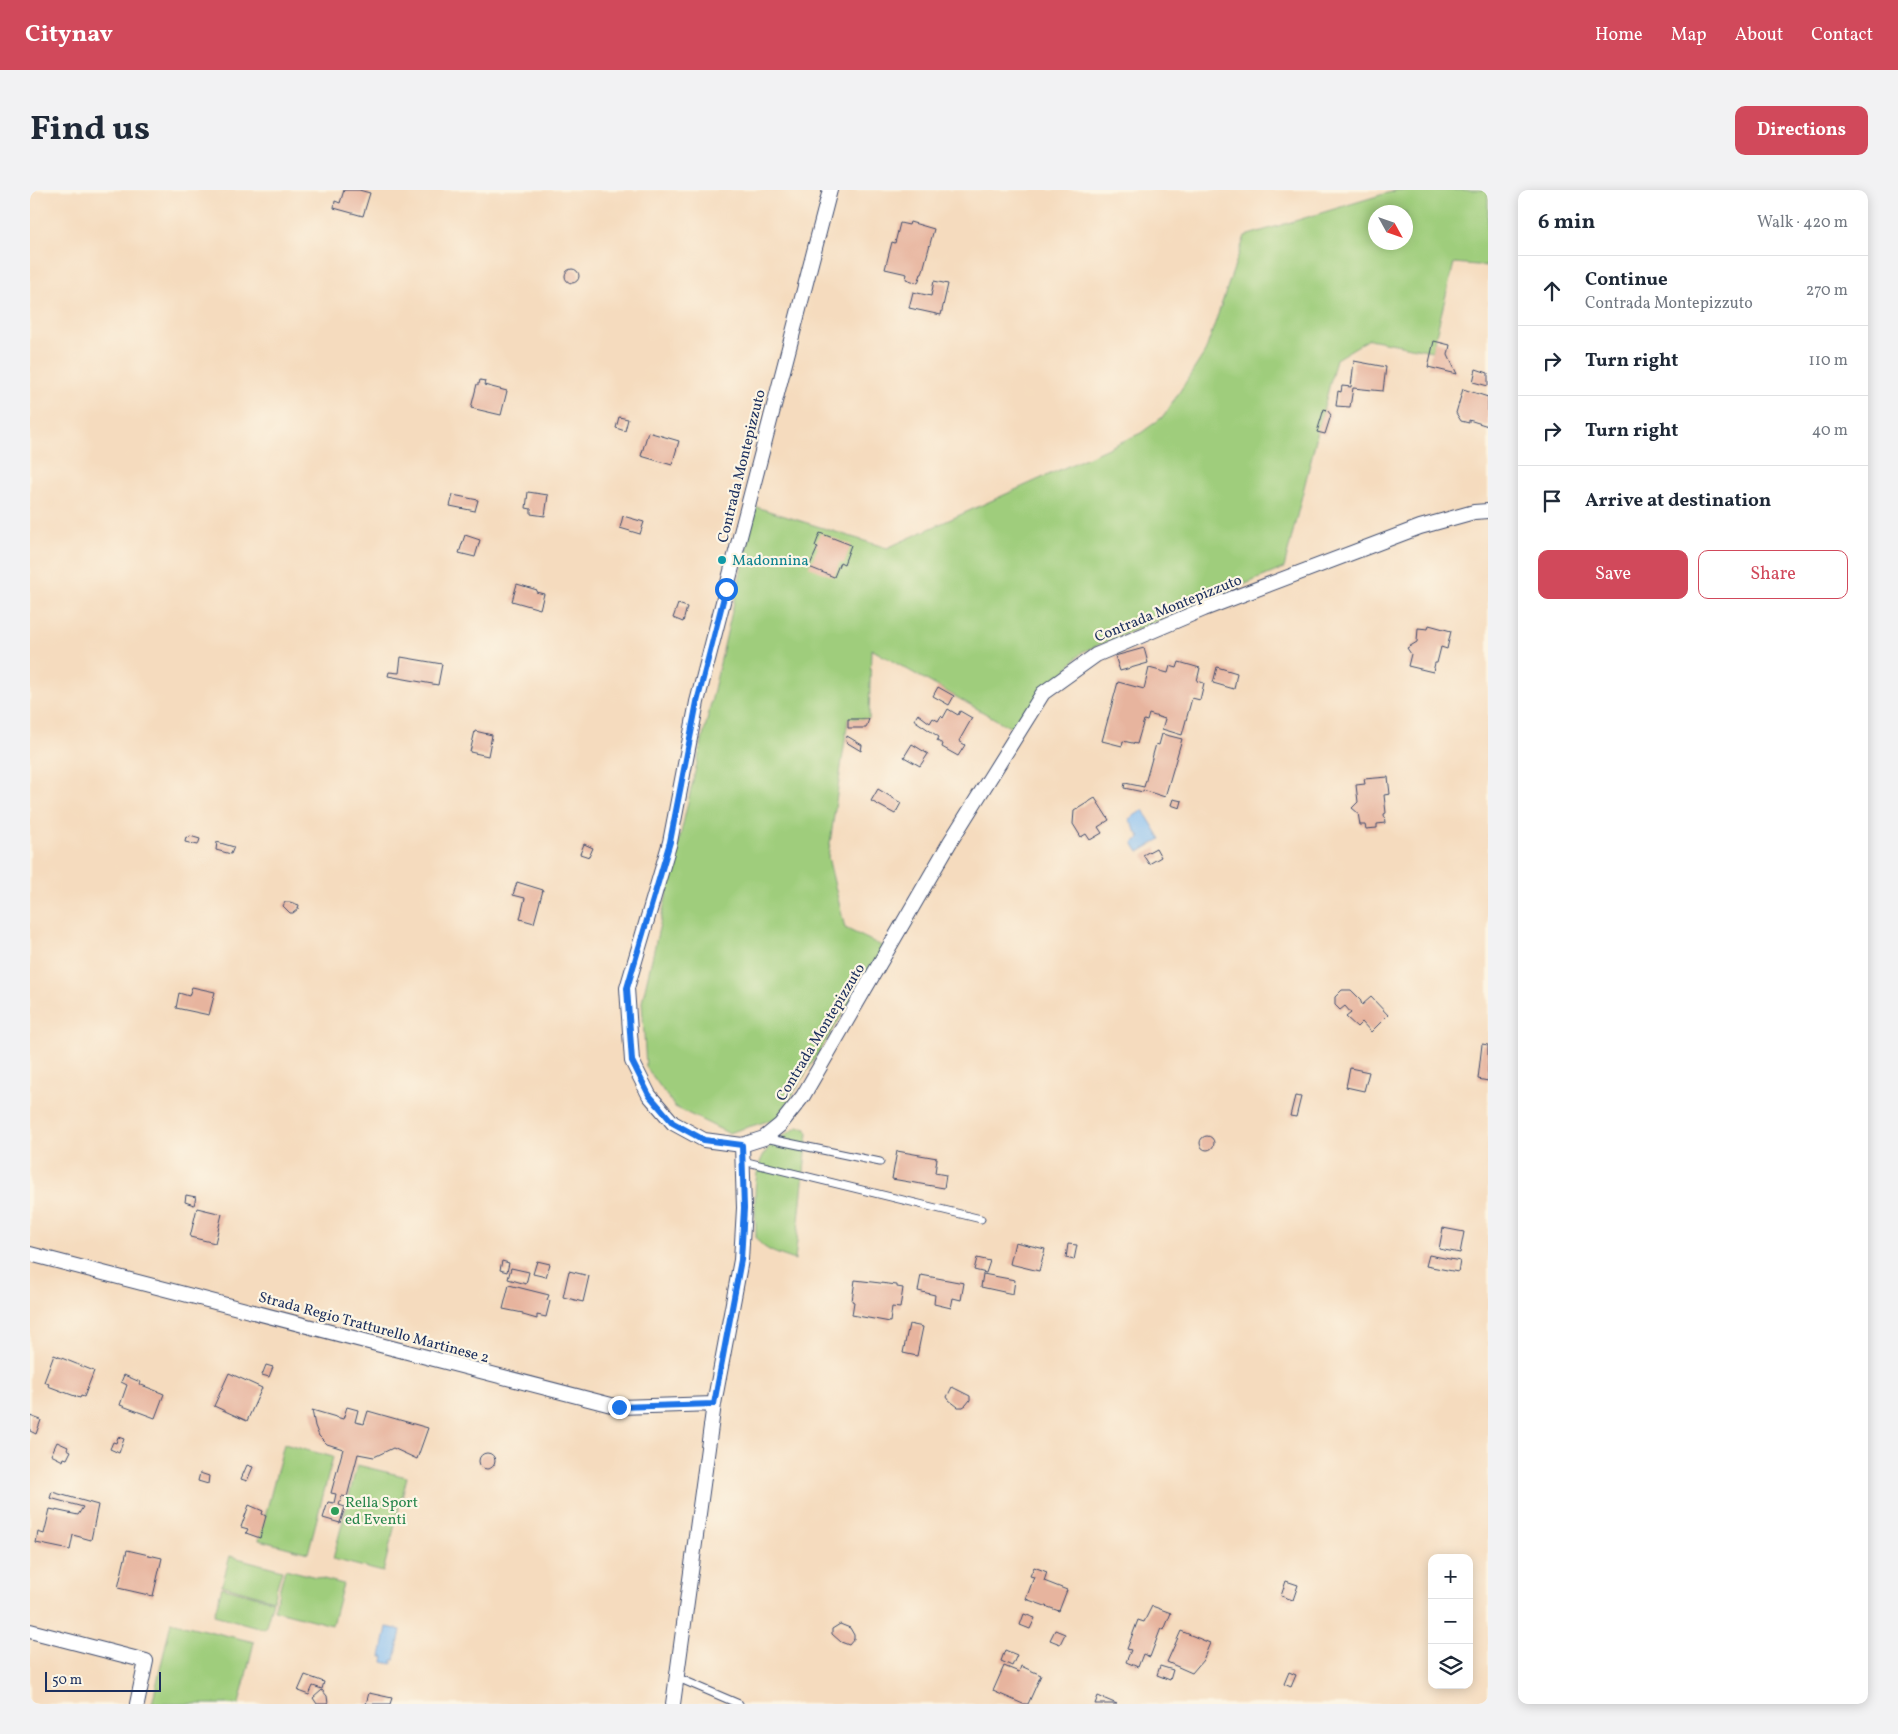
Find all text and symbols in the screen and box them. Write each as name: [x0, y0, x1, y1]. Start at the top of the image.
text: Citynav: [25, 18, 113, 52]
text: Home: [1595, 23, 1643, 48]
text: Map: [1671, 23, 1707, 48]
text: About: [1735, 23, 1783, 48]
text: Contact: [1811, 23, 1873, 48]
text: Find us: [30, 106, 150, 154]
button: Directions: [1735, 106, 1868, 155]
north arrow: [1368, 205, 1413, 250]
text: 6 min: [1538, 208, 1595, 237]
text: Walk · 420 m: [1757, 212, 1848, 234]
text: Continue: [1585, 267, 1668, 293]
icon: ahead: [1538, 277, 1566, 305]
text: 270 m: [1806, 280, 1848, 302]
text: Contrada Montepizzuto: [1585, 293, 1753, 315]
icon: right: [1538, 347, 1566, 375]
text: Turn right: [1585, 348, 1678, 374]
text: 110 m: [1809, 350, 1848, 372]
street label: Contrada Montepizzuto: [713, 388, 772, 545]
icon: right: [1538, 417, 1566, 445]
text: Turn right: [1585, 418, 1678, 444]
text: 40 m: [1812, 420, 1848, 442]
icon: arrive: [1538, 487, 1566, 515]
text: Arrive at destination: [1585, 488, 1771, 514]
button: Save: [1538, 550, 1688, 599]
button: Share: [1698, 550, 1848, 599]
place label: Madonnina: [732, 551, 809, 572]
marker: Madonnina: [716, 554, 728, 566]
street label: Contrada Montepizzuto: [1092, 570, 1245, 649]
route start: [715, 578, 738, 601]
street label: Contrada Montepizzuto: [772, 960, 871, 1106]
street label: Strada Regio Tratturello Martinese 2: [256, 1287, 491, 1369]
route end: [608, 1396, 631, 1419]
place label: Rella Sport ed Eventi: [345, 1493, 418, 1531]
marker: Rella Sport ed Eventi: [329, 1505, 341, 1517]
map controls: [1428, 1554, 1473, 1689]
button: +: [1428, 1554, 1473, 1599]
button: −: [1428, 1599, 1473, 1644]
button: layers: [1428, 1644, 1473, 1689]
scale bar: [45, 1669, 161, 1692]
text: 50 m: [52, 1671, 82, 1690]

